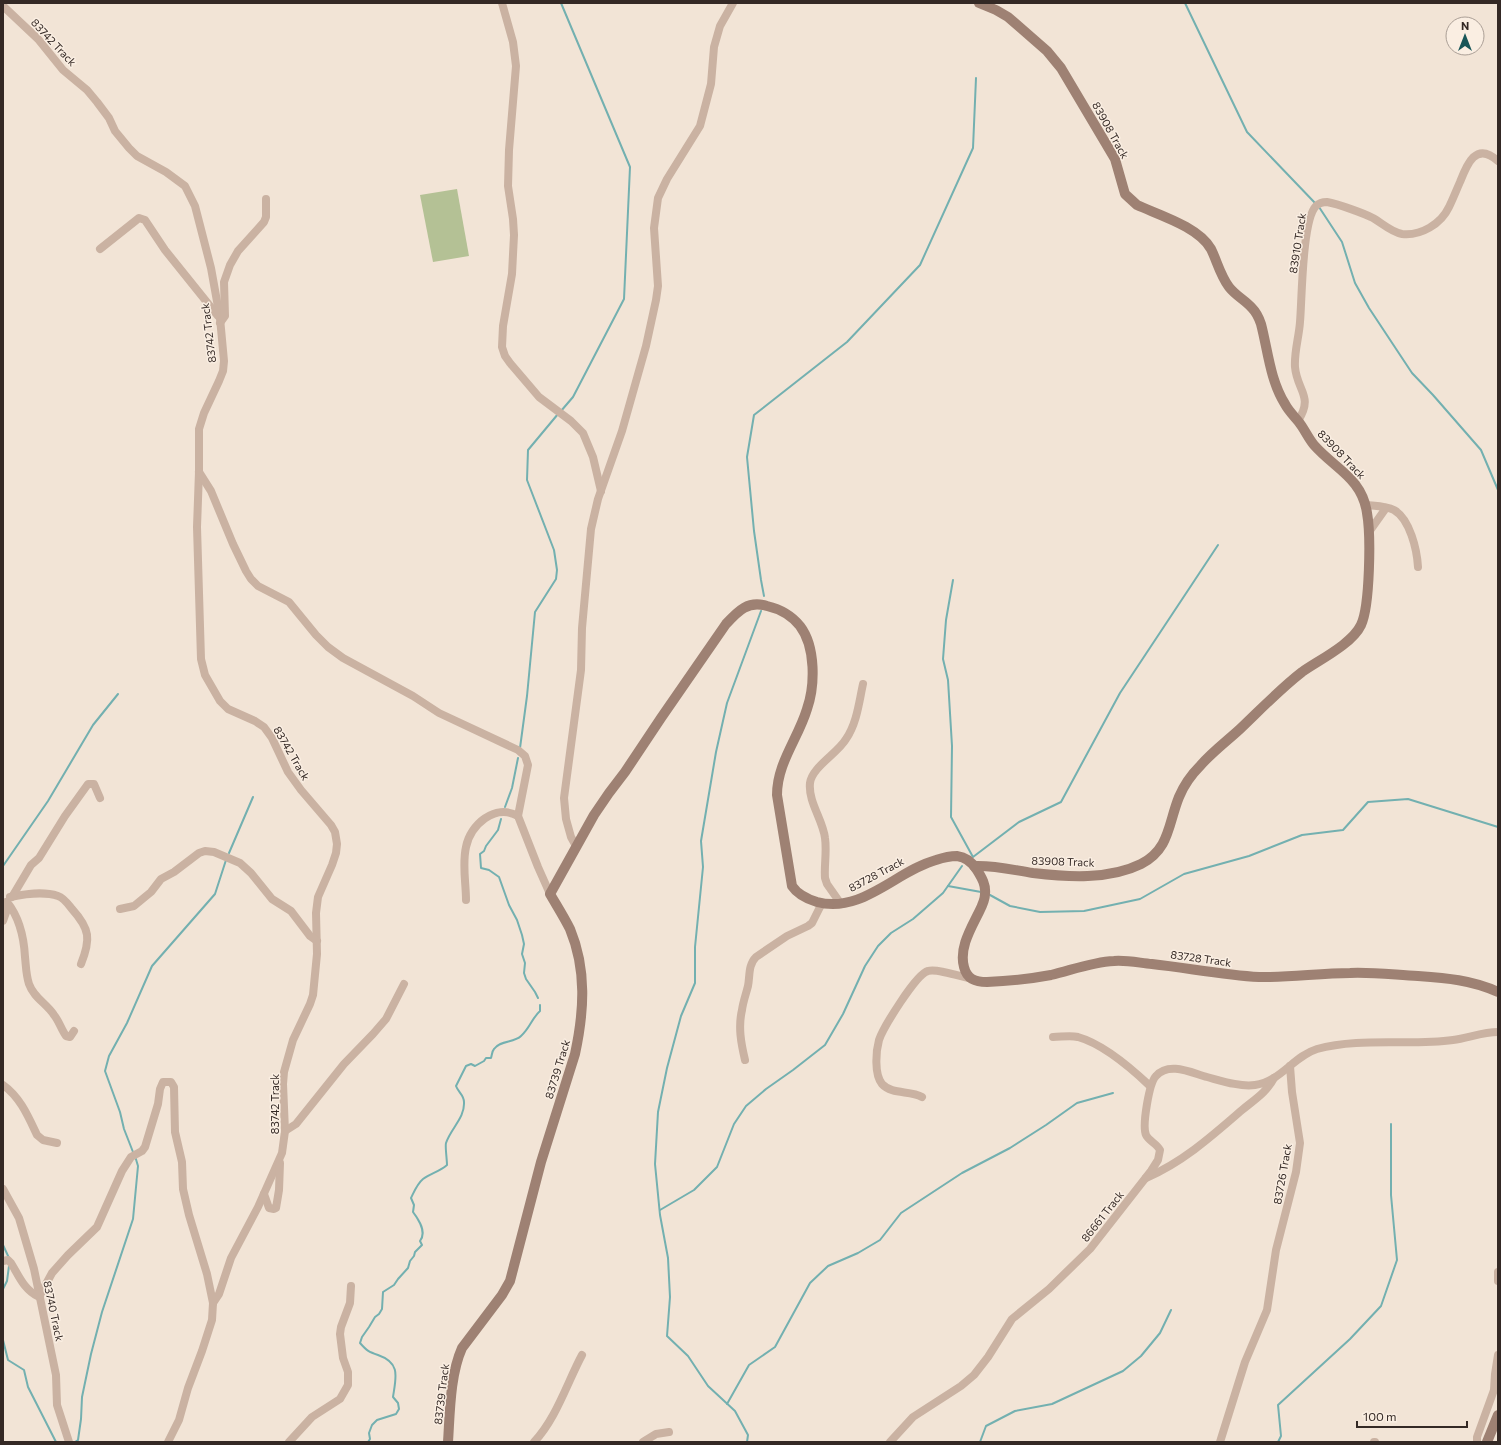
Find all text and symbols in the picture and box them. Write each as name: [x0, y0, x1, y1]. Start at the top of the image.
street label: 83742 Track: [29, 16, 79, 68]
north arrow: [1445, 16, 1485, 56]
text: N: [1461, 19, 1469, 32]
street label: 83908 Track: [1090, 99, 1132, 161]
street label: 83910 Track: [1286, 212, 1308, 274]
street label: 83742 Track: [198, 302, 218, 364]
street label: 83908 Track: [1315, 427, 1369, 481]
street label: 83742 Track: [271, 724, 313, 782]
street label: 83908 Track: [1031, 853, 1095, 869]
street label: 83728 Track: [846, 854, 906, 894]
street label: 83728 Track: [1170, 947, 1232, 969]
street label: 83739 Track: [542, 1038, 572, 1100]
street label: 83742 Track: [268, 1074, 281, 1134]
street label: 83726 Track: [1270, 1143, 1294, 1205]
street label: 86661 Track: [1078, 1188, 1126, 1244]
street label: 83740 Track: [41, 1280, 67, 1342]
street label: 83739 Track: [431, 1363, 451, 1425]
scale bar: [1357, 1403, 1467, 1429]
text: 100 m: [1363, 1409, 1397, 1423]

